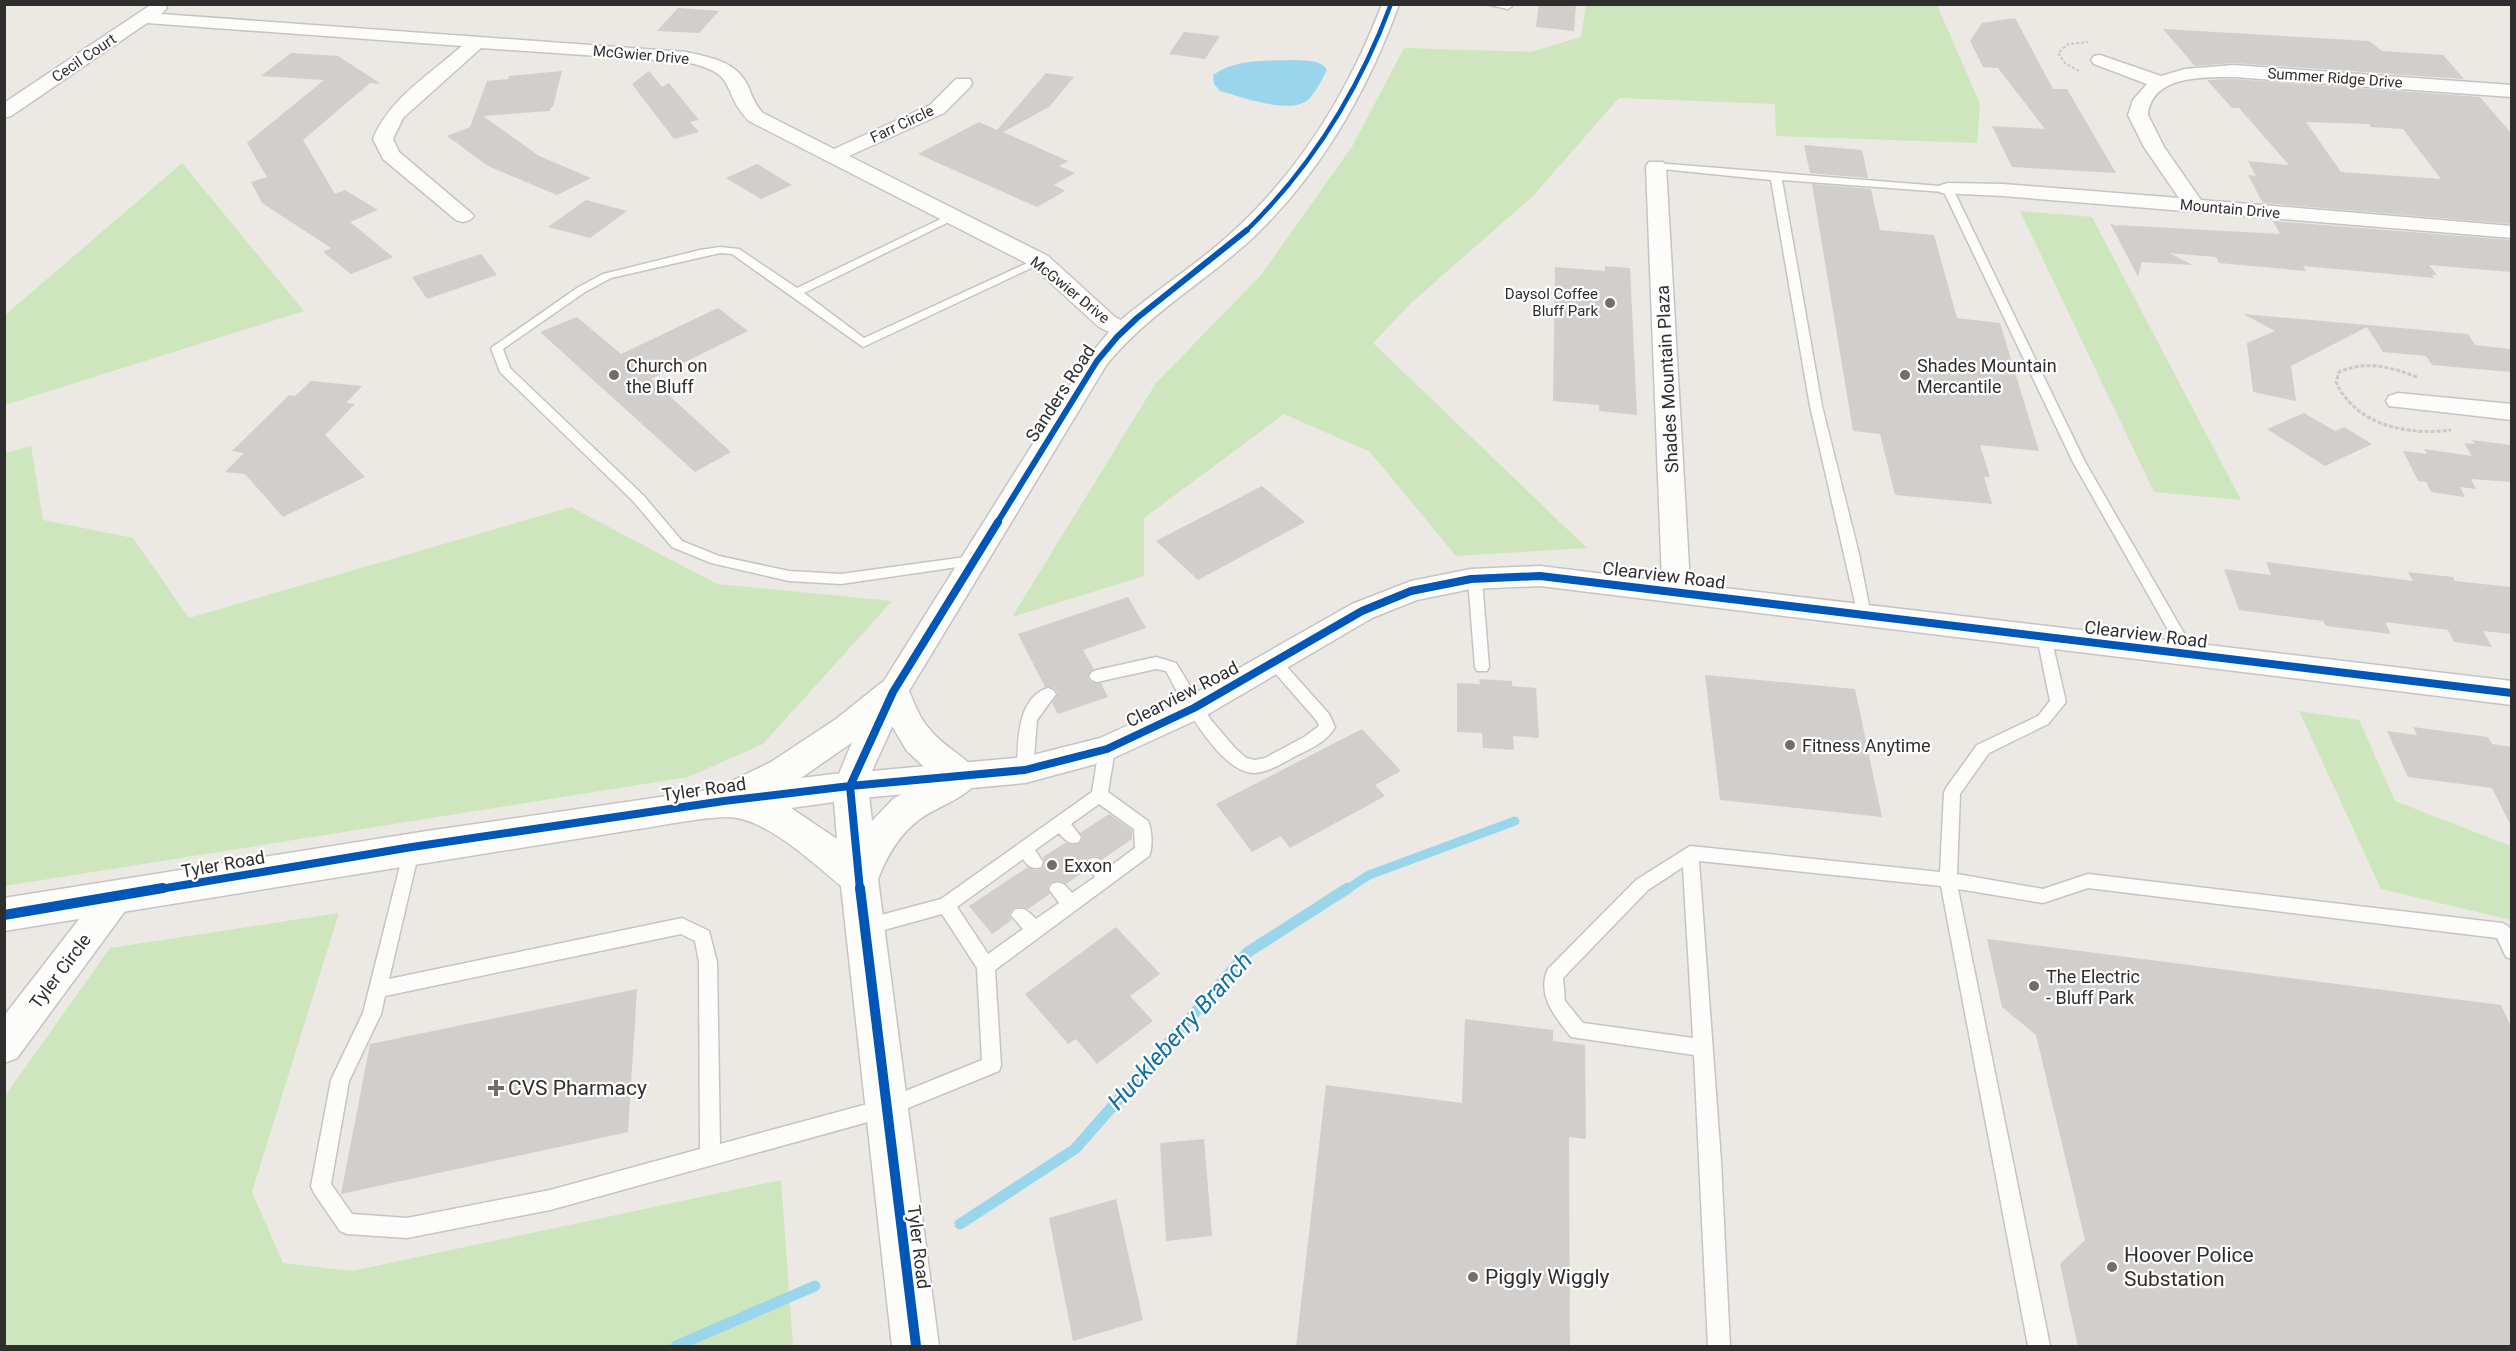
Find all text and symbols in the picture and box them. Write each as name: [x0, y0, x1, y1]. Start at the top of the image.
street label: Cecil Court: [48, 30, 120, 86]
street label: McGwier Drive: [592, 42, 690, 68]
street label: Summer Ridge Drive: [2267, 64, 2403, 92]
street label: Farr Circle: [867, 101, 937, 147]
street label: Mountain Drive: [2179, 196, 2281, 222]
street label: McGwier Drive: [1027, 253, 1113, 327]
street label: Shades Mountain Plaza: [1652, 284, 1682, 474]
place label: Daysol Coffee Bluff Park: [1505, 285, 1598, 320]
marker: Daysol Coffee Bluff Park: [1603, 296, 1617, 310]
street label: Sanders Road: [1021, 341, 1099, 445]
place label: Church on the Bluff: [626, 355, 708, 397]
place label: Shades Mountain Mercantile: [1917, 355, 2057, 397]
marker: Church on the Bluff: [607, 368, 621, 382]
marker: Shades Mountain Mercantile: [1898, 368, 1912, 382]
street label: Clearview Road: [1601, 557, 1727, 593]
street label: Clearview Road: [2083, 616, 2209, 652]
street label: Clearview Road: [1122, 657, 1242, 731]
place label: Fitness Anytime: [1802, 735, 1931, 756]
marker: Fitness Anytime: [1783, 738, 1797, 752]
street label: Tyler Road: [661, 773, 747, 805]
street label: Tyler Road: [180, 846, 266, 882]
place label: Exxon: [1064, 855, 1112, 876]
marker: Exxon: [1045, 858, 1059, 872]
street label: Tyler Circle: [25, 929, 95, 1013]
water label: Huckleberry Branch: [1102, 946, 1258, 1116]
place label: The Electric - Bluff Park: [2046, 966, 2140, 1008]
marker: The Electric - Bluff Park: [2027, 979, 2041, 993]
place label: CVS Pharmacy: [508, 1076, 647, 1100]
marker: CVS Pharmacy: [489, 1081, 503, 1095]
street label: Tyler Road: [903, 1204, 935, 1290]
place label: Hoover Police Substation: [2124, 1243, 2254, 1291]
marker: Hoover Police Substation: [2105, 1260, 2119, 1274]
place label: Piggly Wiggly: [1485, 1265, 1610, 1289]
marker: Piggly Wiggly: [1466, 1270, 1480, 1284]

